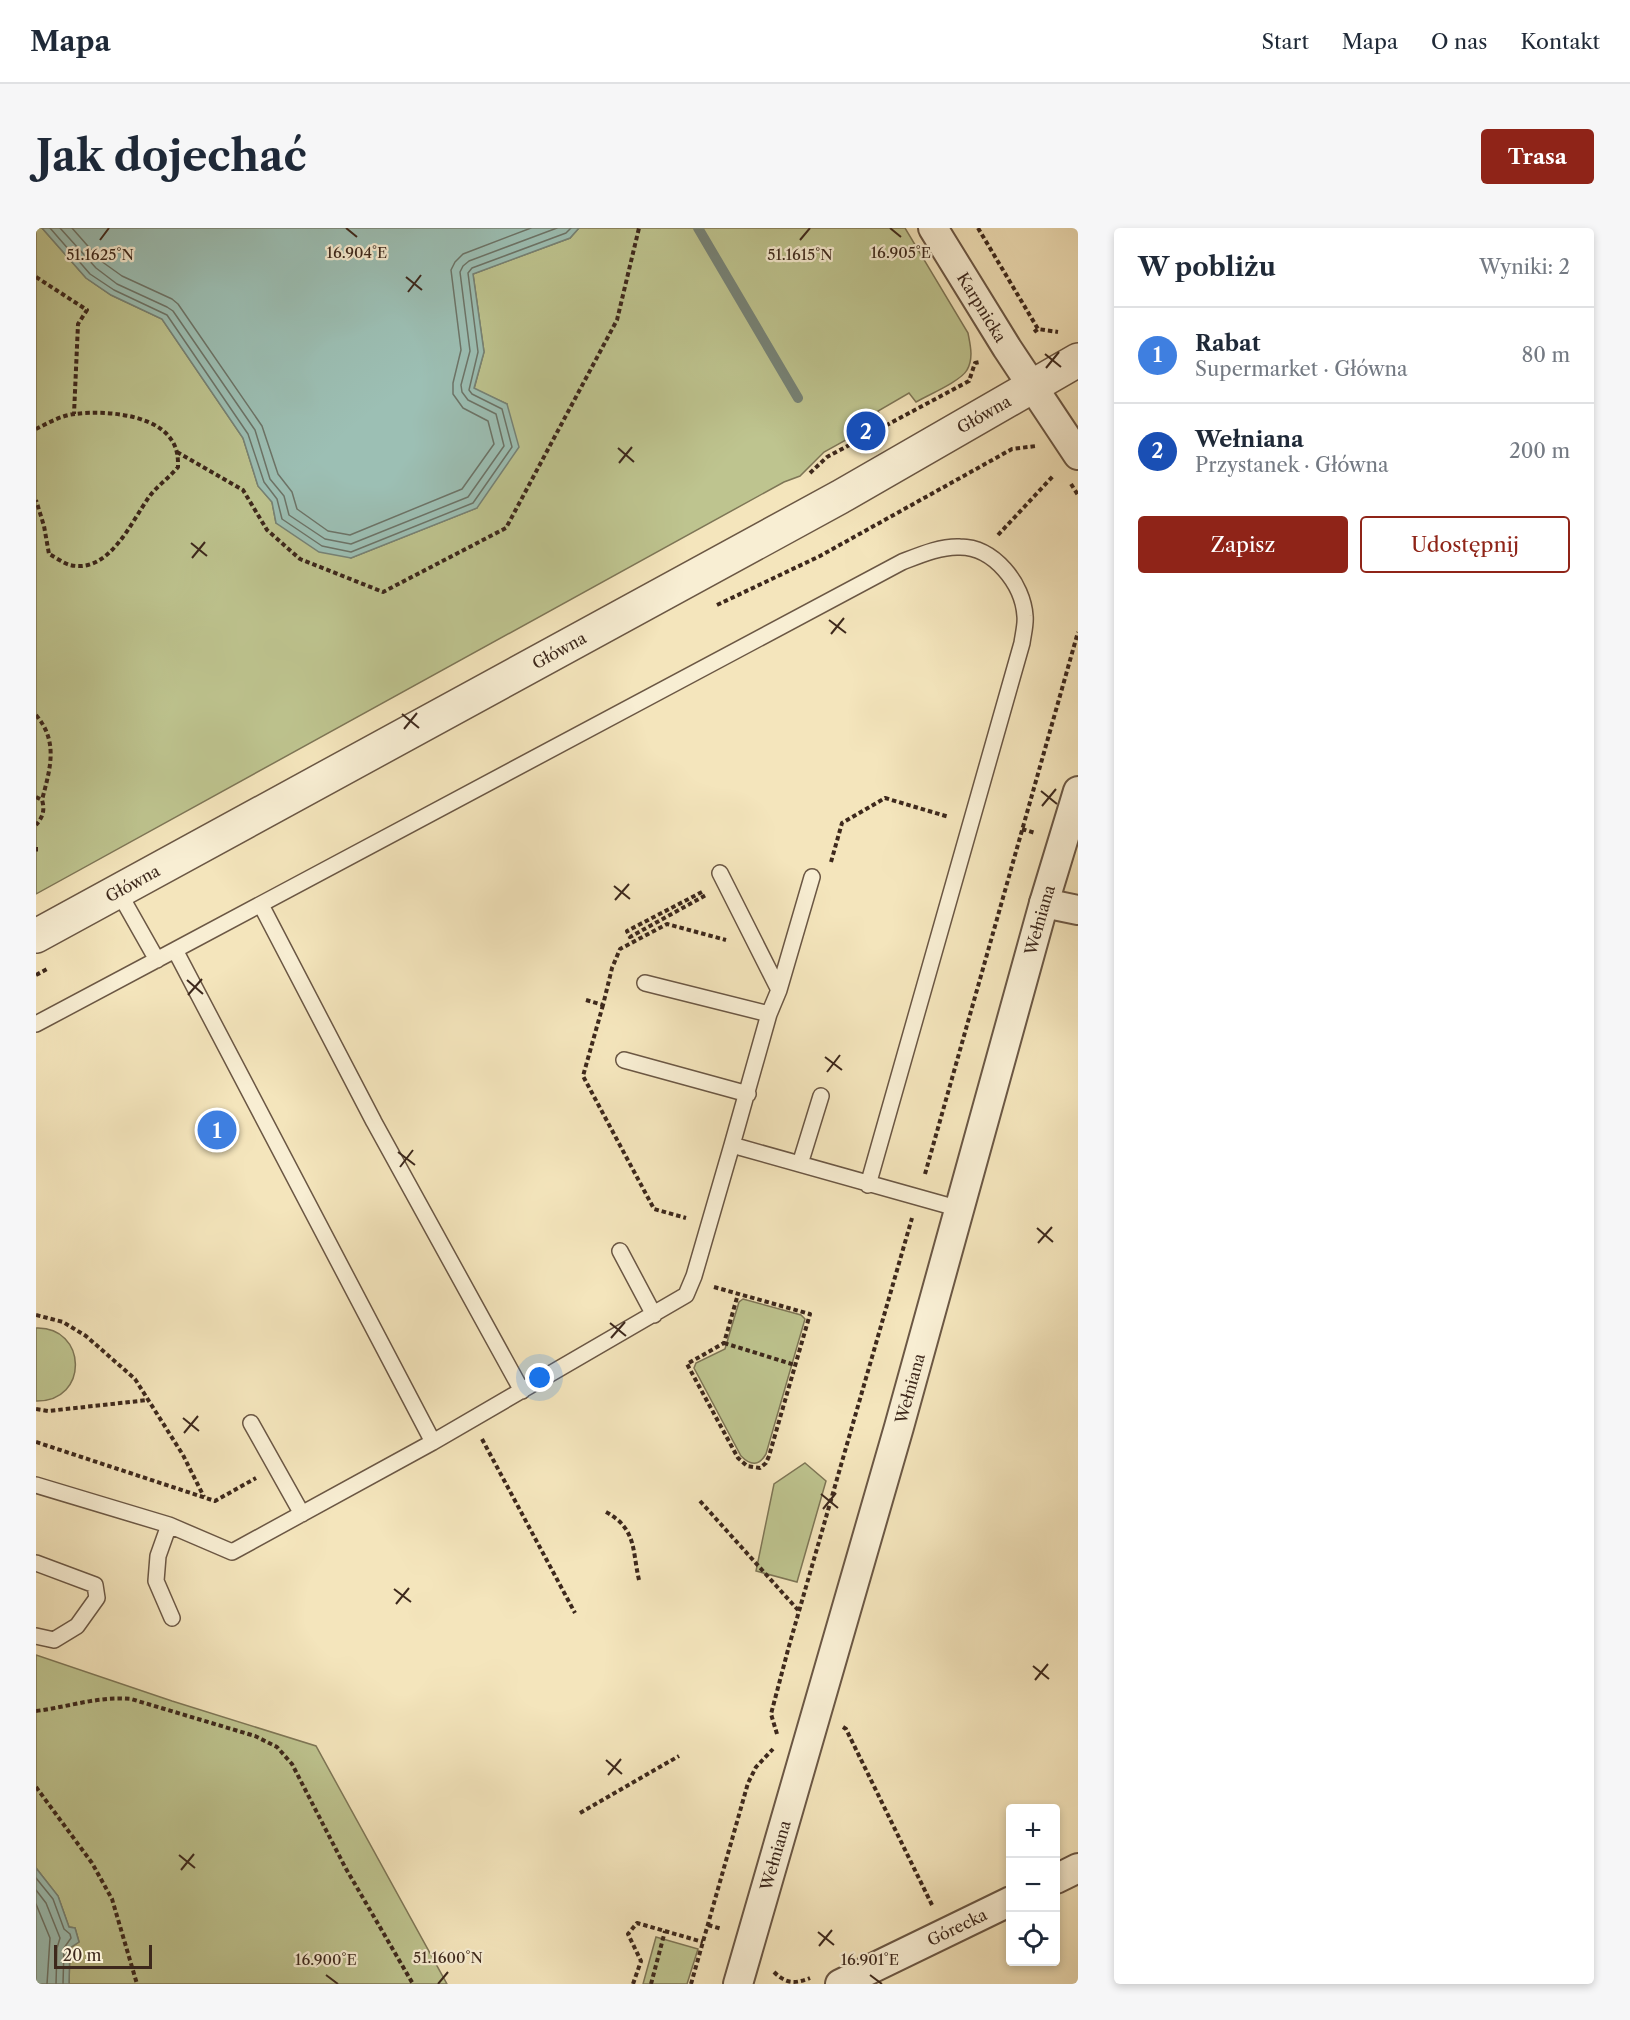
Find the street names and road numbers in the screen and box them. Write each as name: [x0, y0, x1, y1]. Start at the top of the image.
street label: Karpnicka: [953, 269, 1011, 346]
street label: Główna: [953, 391, 1015, 438]
street label: Główna: [528, 627, 590, 673]
street label: Główna: [102, 860, 164, 906]
street label: Wełniana: [1020, 882, 1059, 958]
street label: Wełniana: [890, 1350, 929, 1427]
street label: Wełniana: [755, 1817, 795, 1894]
street label: Górecka: [924, 1904, 991, 1950]

